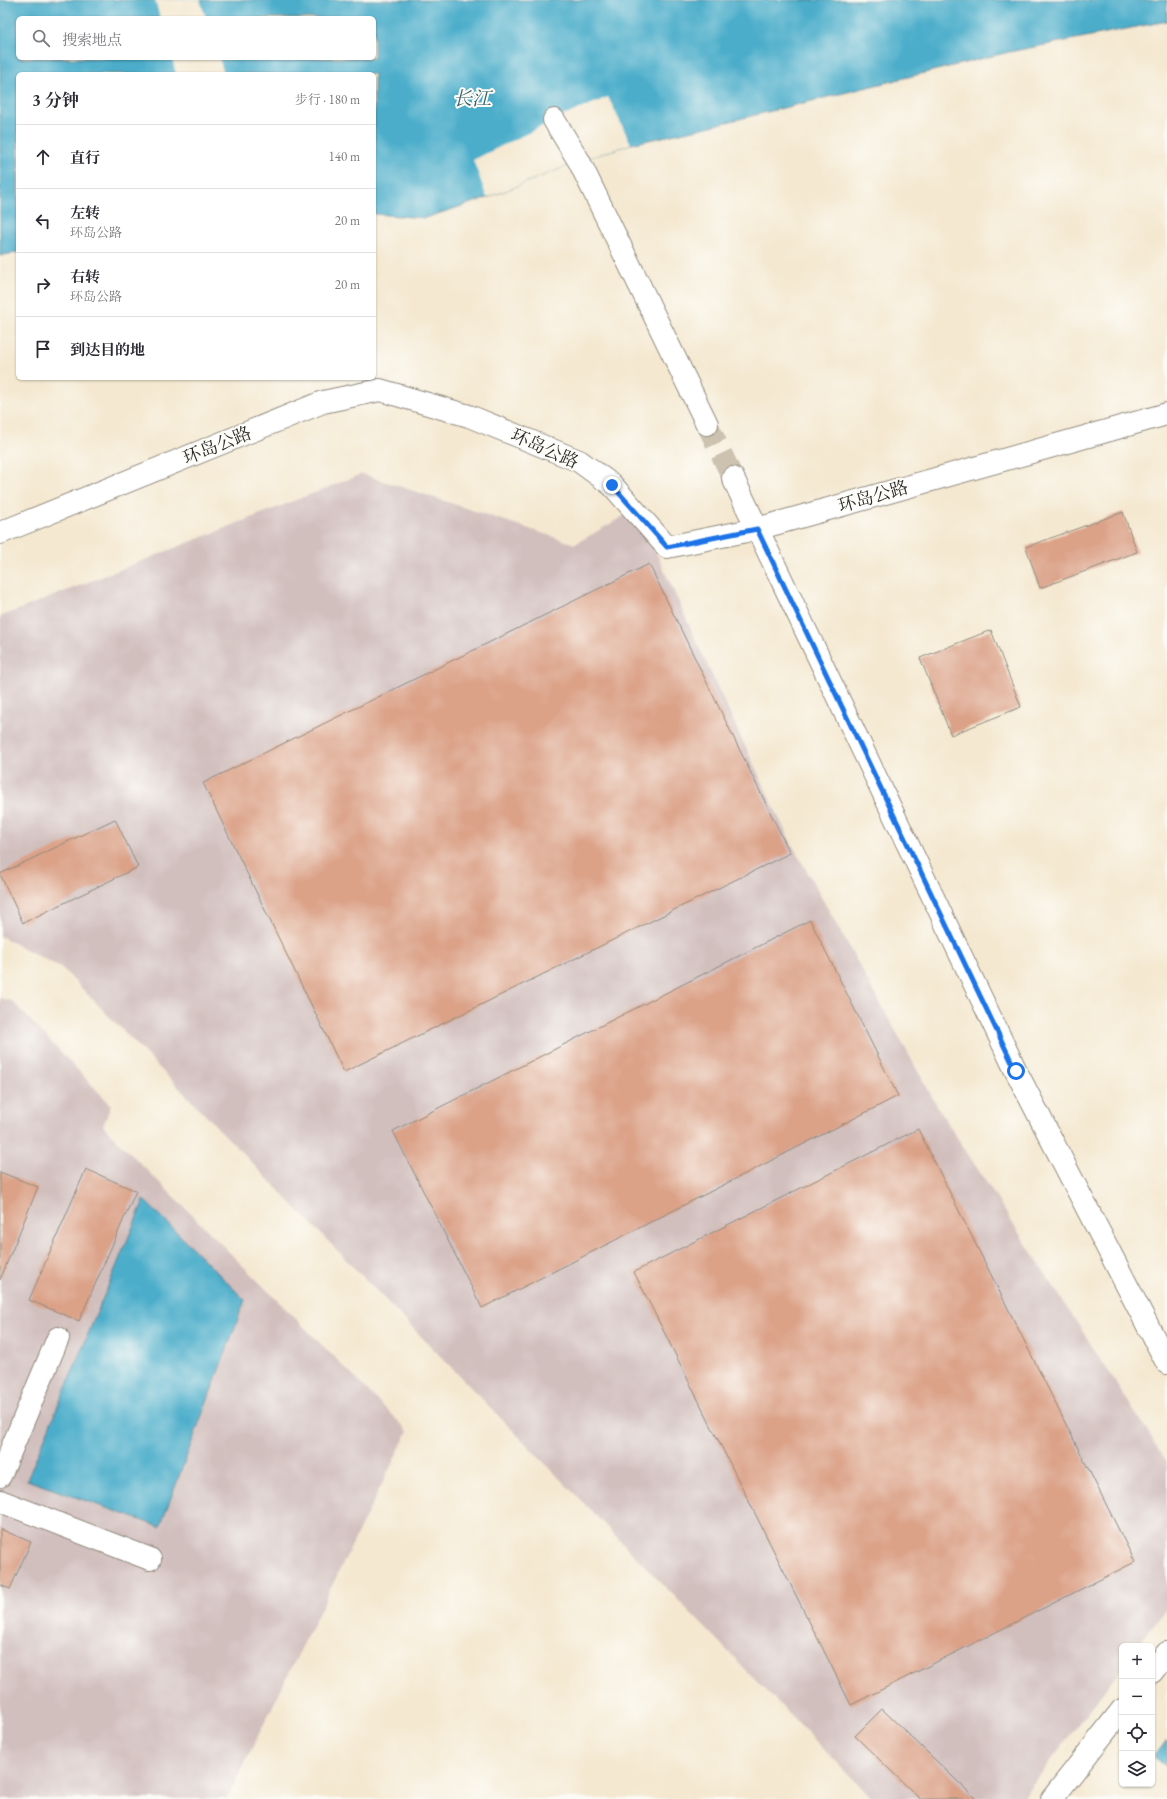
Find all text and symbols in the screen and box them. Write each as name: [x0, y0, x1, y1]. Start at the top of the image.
search box: [16, 16, 376, 60]
icon: search: [30, 27, 52, 49]
text: 搜索地点: [62, 30, 122, 49]
water label: 长江: [453, 86, 494, 111]
text: 3 分钟: [32, 89, 79, 111]
text: 步行 · 180 m: [295, 91, 360, 108]
icon: ahead: [32, 146, 54, 168]
text: 直行: [70, 148, 100, 167]
text: 140 m: [329, 148, 360, 165]
text: 左转: [70, 203, 100, 222]
icon: left: [32, 210, 54, 232]
text: 20 m: [335, 212, 360, 229]
text: 环岛公路: [70, 224, 122, 241]
text: 右转: [70, 267, 100, 286]
icon: right: [32, 274, 54, 296]
text: 20 m: [335, 276, 360, 293]
text: 环岛公路: [70, 288, 122, 305]
icon: arrive: [32, 338, 54, 360]
text: 到达目的地: [70, 340, 145, 359]
street label: 环岛公路: [179, 421, 255, 469]
street label: 环岛公路: [507, 423, 583, 473]
street label: 环岛公路: [835, 475, 911, 517]
route end: [603, 476, 621, 494]
route start: [1007, 1062, 1025, 1080]
map controls: [1119, 1643, 1155, 1787]
button: +: [1119, 1643, 1155, 1679]
button: −: [1119, 1679, 1155, 1715]
button: locate: [1119, 1715, 1155, 1751]
button: layers: [1119, 1751, 1155, 1787]

